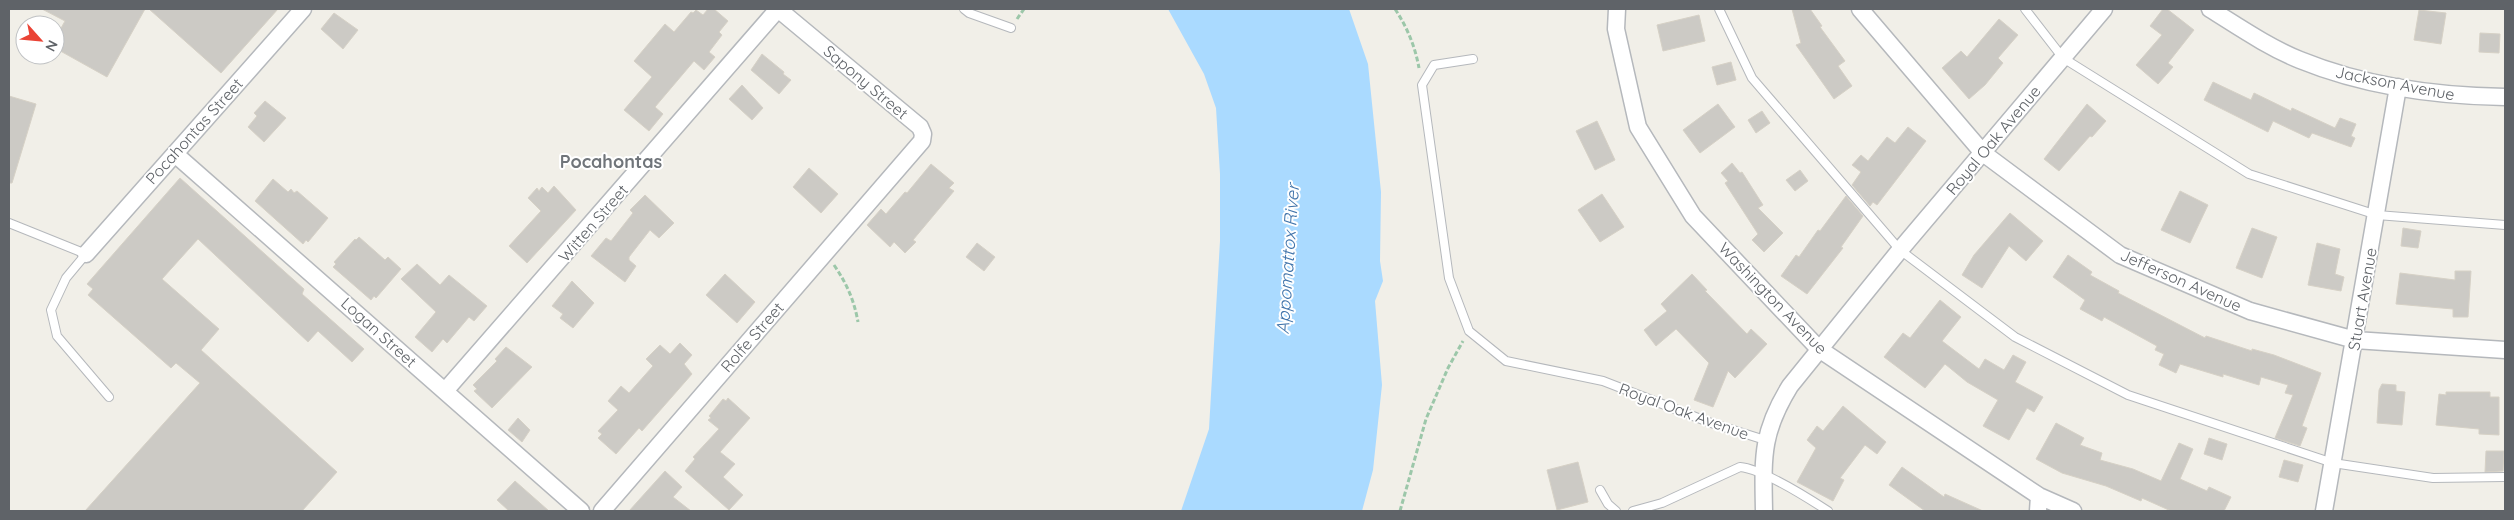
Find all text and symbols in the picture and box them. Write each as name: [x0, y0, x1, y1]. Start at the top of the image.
north arrow: [15, 15, 65, 65]
text: N: [41, 37, 62, 55]
street label: Sapony Street: [820, 41, 912, 123]
street label: Jackson Avenue: [2334, 62, 2456, 104]
street label: Pocahontas Street: [141, 74, 247, 188]
street label: Royal Oak Avenue: [1941, 81, 2045, 199]
district label: Pocahontas: [560, 150, 663, 173]
street label: Witten Street: [554, 180, 632, 266]
water label: Appomattox River: [1271, 181, 1304, 335]
street label: Washington Avenue: [1715, 238, 1831, 358]
street label: Jefferson Avenue: [2117, 244, 2245, 316]
street label: Stuart Avenue: [2343, 246, 2381, 352]
street label: Logan Street: [337, 293, 421, 371]
street label: Rolfe Street: [716, 298, 788, 376]
street label: Royal Oak Avenue: [1616, 378, 1752, 444]

